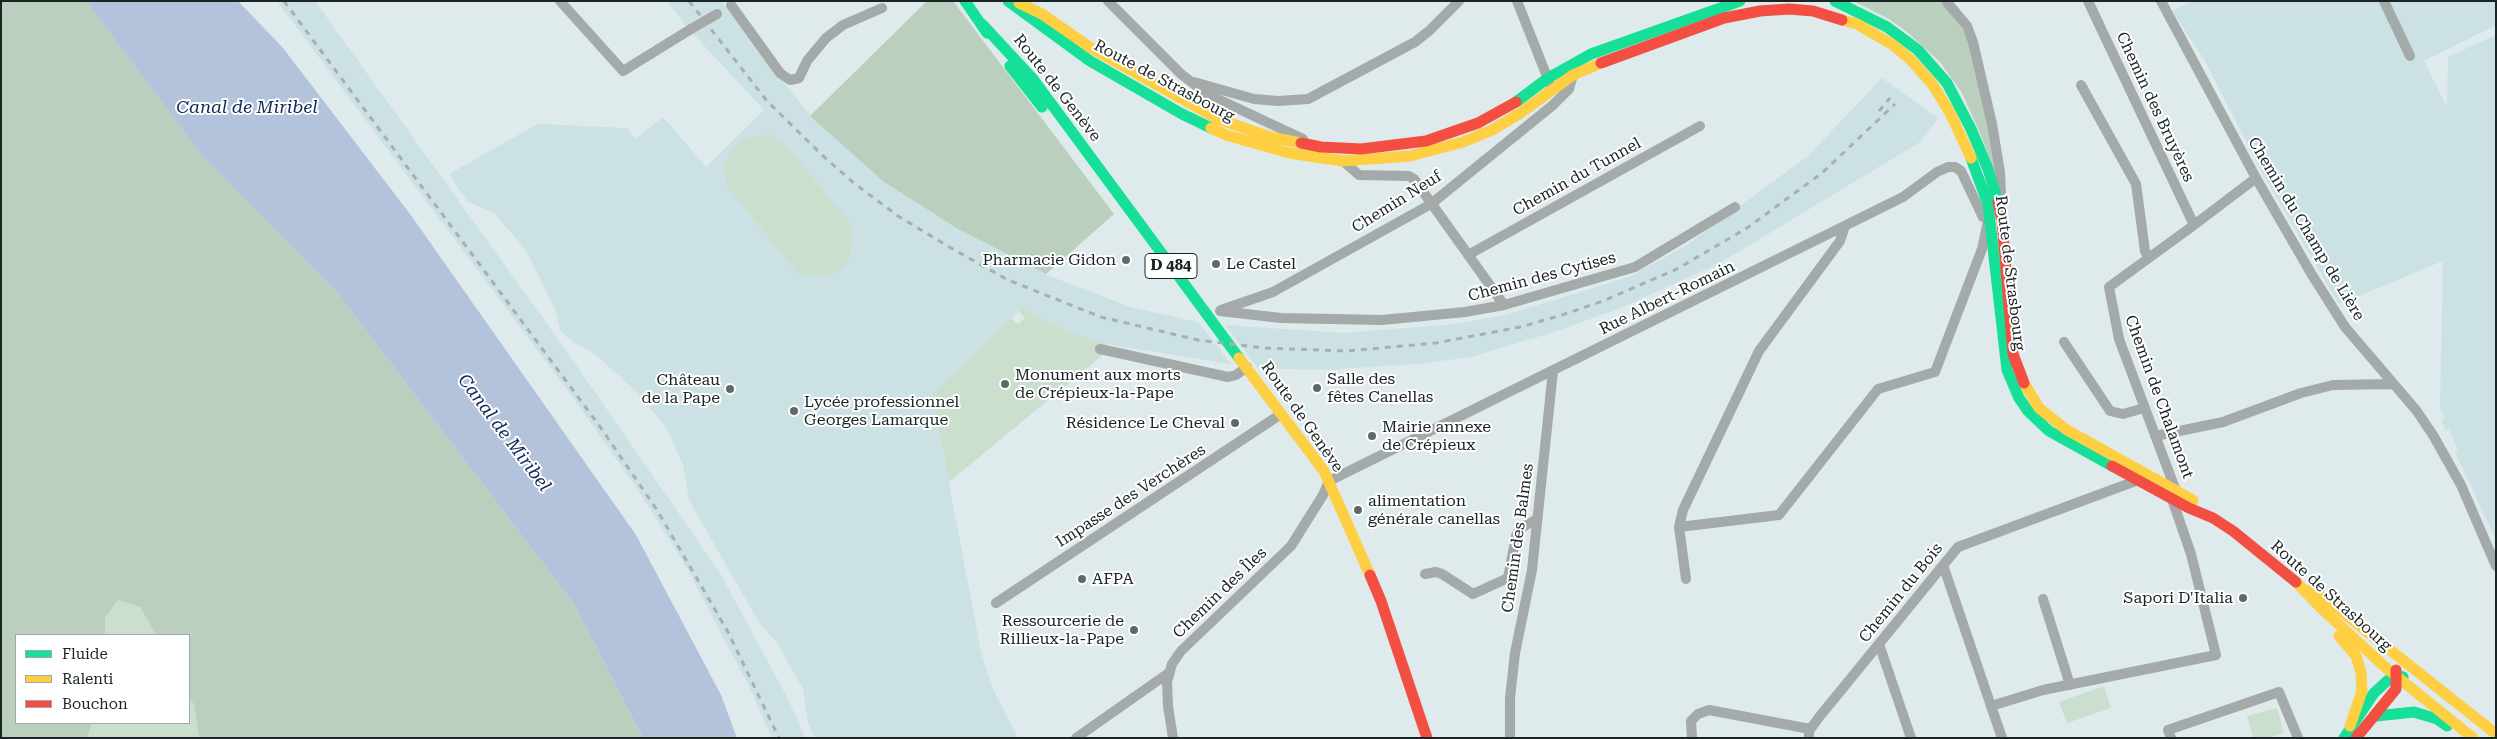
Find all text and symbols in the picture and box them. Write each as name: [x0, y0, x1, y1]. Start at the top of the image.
street label: Chemin des Bruyères: [2112, 29, 2198, 185]
street label: Route de Genève: [1009, 31, 1105, 145]
street label: Route de Strasbourg: [1090, 36, 1238, 126]
water label: Canal de Miribel: [176, 97, 318, 119]
street label: Chemin du Tunnel: [1510, 134, 1644, 220]
street label: Chemin du Champ de Lière: [2244, 134, 2368, 324]
street label: Chemin Neuf: [1349, 167, 1445, 237]
street label: Route de Strasbourg: [1991, 194, 2029, 352]
street label: Chemin des Cytises: [1466, 248, 1618, 306]
place label: Pharmacie Gidon: [982, 250, 1116, 270]
marker: Pharmacie Gidon: [1120, 254, 1132, 266]
road number: D 484: [1145, 254, 1197, 278]
place label: Le Castel: [1226, 254, 1296, 274]
street label: Rue Albert-Romain: [1596, 257, 1738, 339]
marker: Le Castel: [1210, 258, 1222, 270]
street label: Chemin de Chalamont: [2120, 313, 2198, 481]
street label: Route de Genève: [1257, 358, 1347, 476]
place label: Monument aux morts de Crépieux-la-Pape: [1015, 365, 1181, 403]
place label: Salle des fêtes Canellas: [1327, 369, 1433, 407]
water label: Canal de Miribel: [453, 370, 555, 496]
place label: Château de la Pape: [641, 370, 720, 408]
marker: Monument aux morts de Crépieux-la-Pape: [999, 378, 1011, 390]
marker: Salle des fêtes Canellas: [1311, 382, 1323, 394]
marker: Château de la Pape: [724, 383, 736, 395]
place label: Lycée professionnel Georges Lamarque: [804, 392, 959, 430]
marker: Lycée professionnel Georges Lamarque: [788, 405, 800, 417]
place label: Résidence Le Cheval: [1066, 413, 1225, 433]
marker: Résidence Le Cheval: [1229, 417, 1241, 429]
place label: Mairie annexe de Crépieux: [1382, 417, 1491, 455]
marker: Mairie annexe de Crépieux: [1366, 430, 1378, 442]
street label: Impasse des Verchères: [1053, 440, 1209, 552]
street label: Chemin des Balmes: [1498, 462, 1538, 614]
place label: alimentation générale canellas: [1368, 491, 1500, 529]
marker: alimentation générale canellas: [1352, 504, 1364, 516]
street label: Route de Strasbourg: [2266, 537, 2396, 655]
street label: Chemin du Bois: [1855, 539, 1947, 647]
street label: Chemin des Îles: [1169, 543, 1271, 643]
place label: AFPA: [1092, 569, 1134, 589]
marker: AFPA: [1076, 573, 1088, 585]
place label: Sapori D'Italia: [2123, 588, 2233, 608]
marker: Sapori D'Italia: [2237, 592, 2249, 604]
place label: Ressourcerie de Rillieux-la-Pape: [999, 611, 1124, 649]
marker: Ressourcerie de Rillieux-la-Pape: [1128, 624, 1140, 636]
legend: [15, 634, 190, 724]
text: Fluide: [62, 645, 108, 663]
text: Ralenti: [62, 670, 113, 688]
text: Bouchon: [62, 695, 128, 713]

